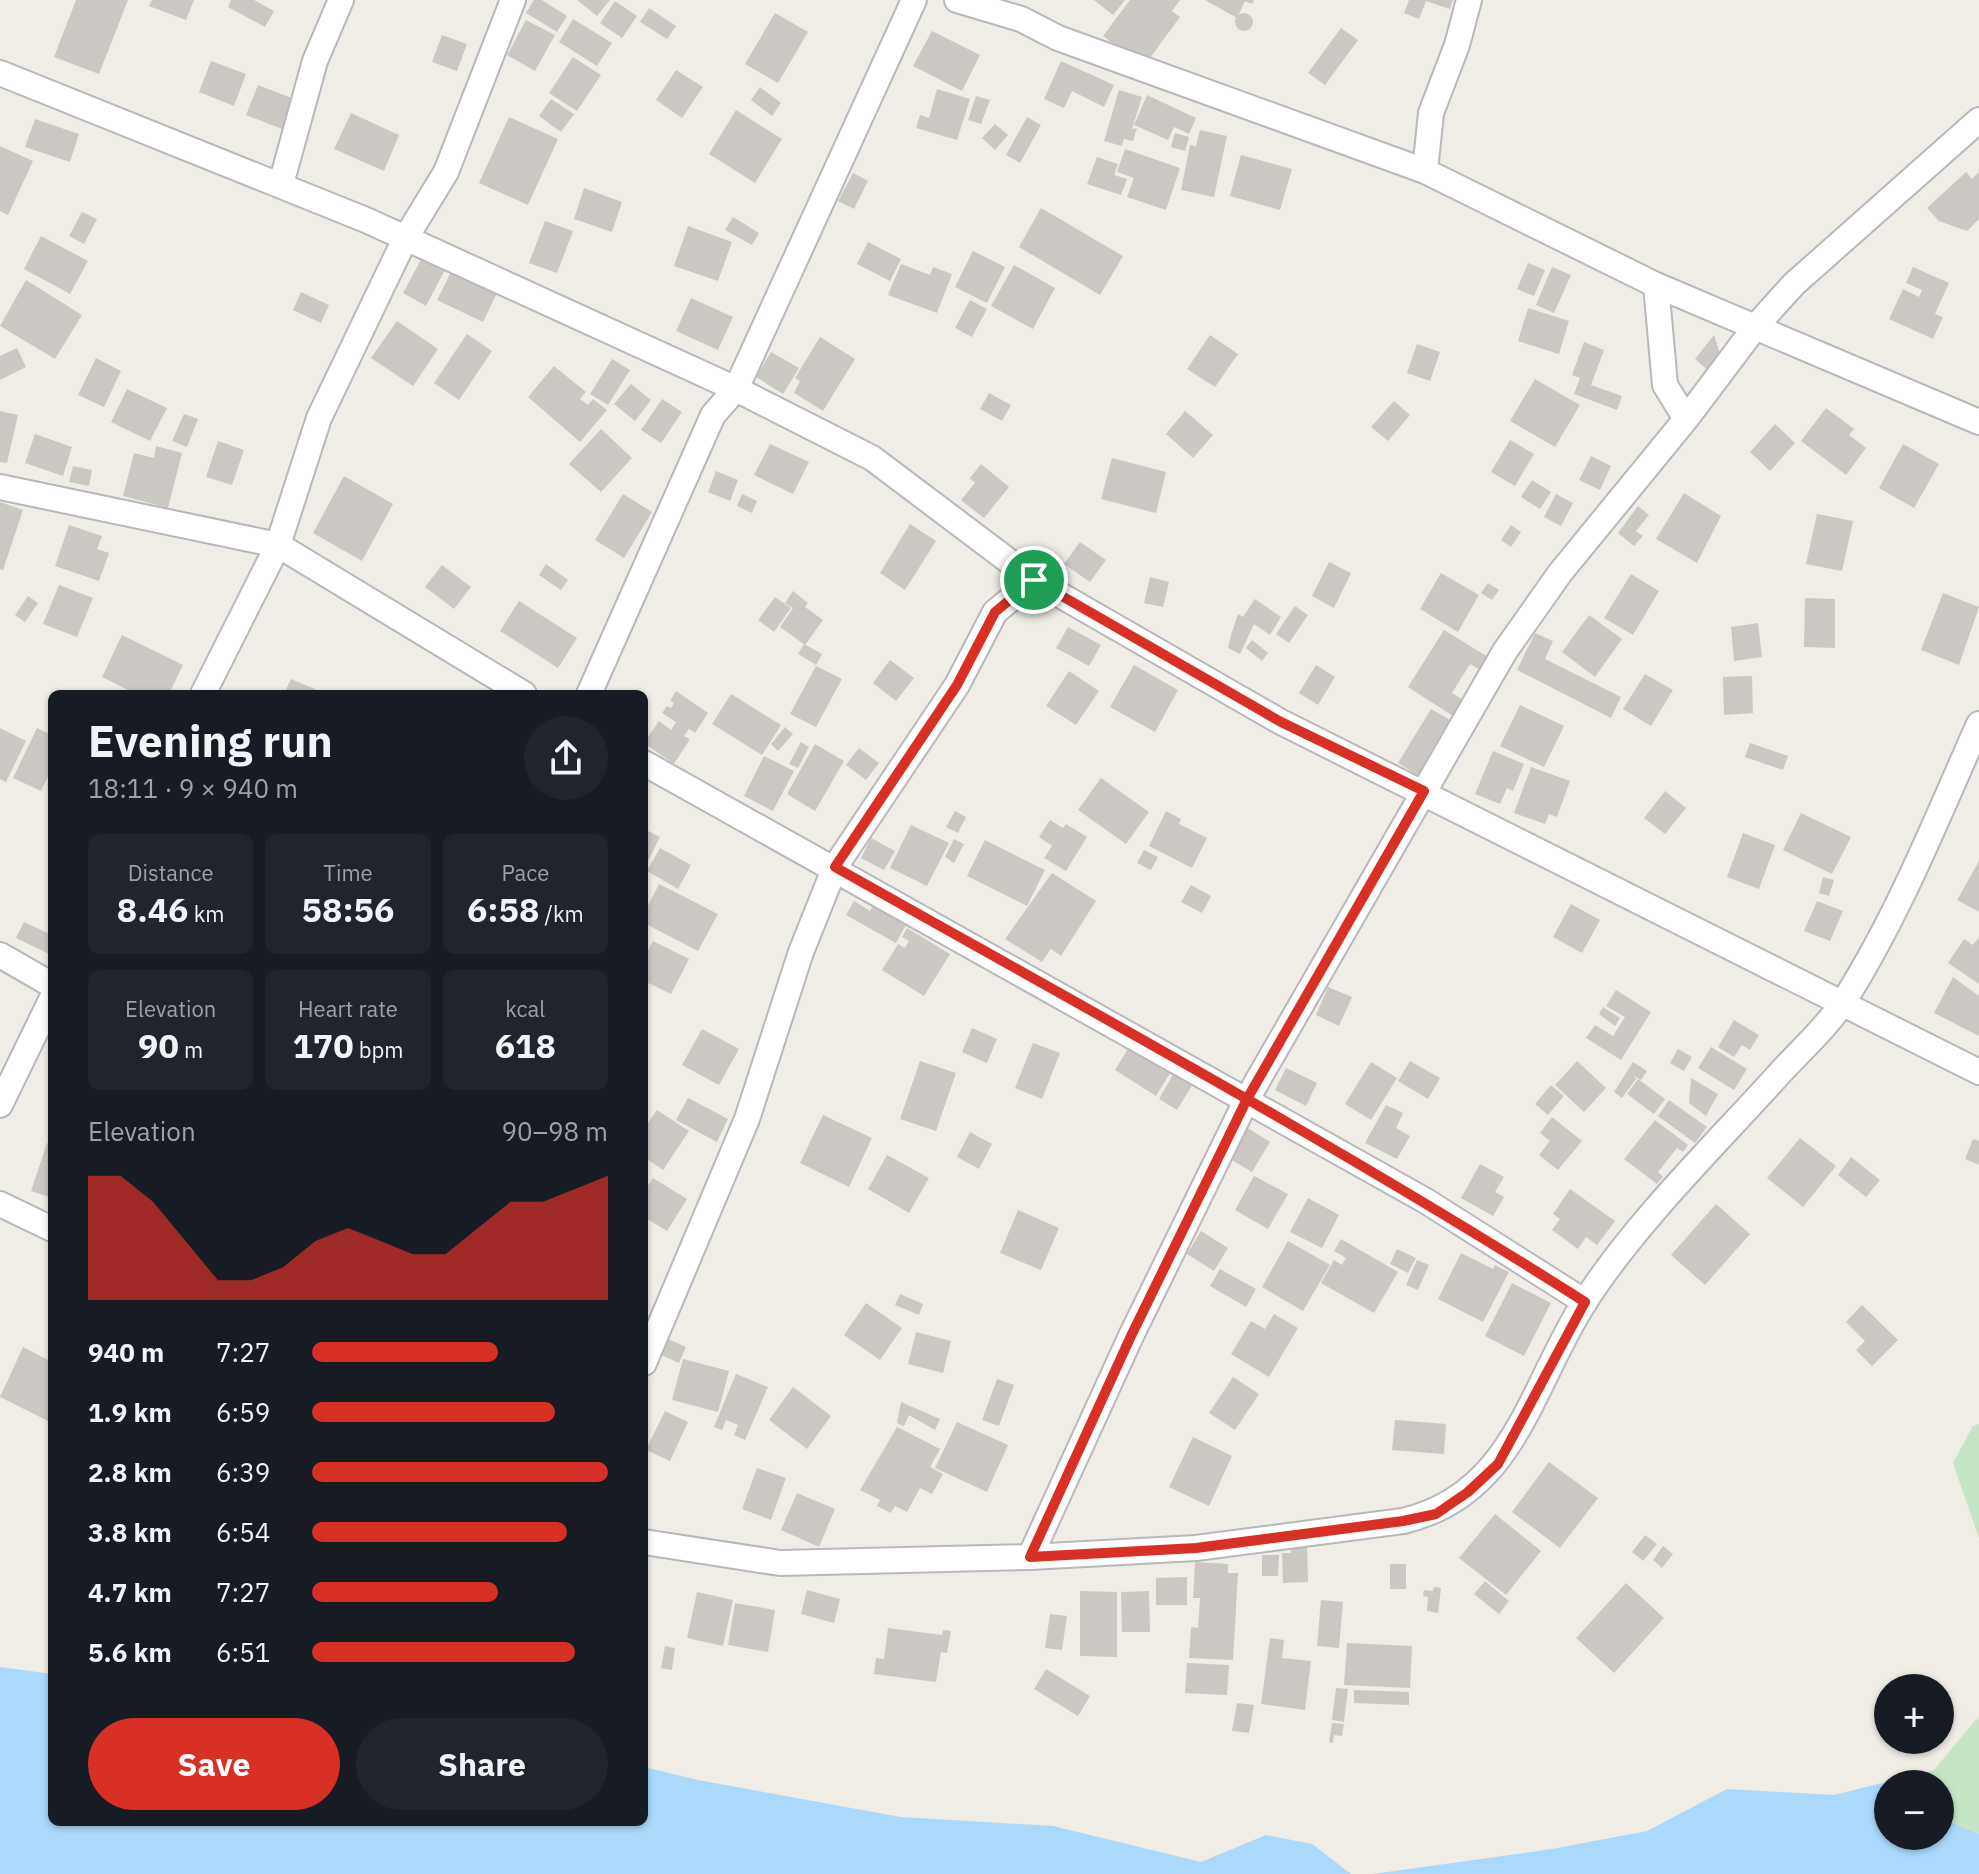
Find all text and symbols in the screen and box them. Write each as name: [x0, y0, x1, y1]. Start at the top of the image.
pin: [1000, 546, 1068, 614]
icon: arrive: [1012, 558, 1056, 602]
text: Evening run: [88, 712, 333, 769]
button: share: [524, 716, 608, 800]
text: 18:11 · 9 × 940 m: [88, 771, 298, 805]
text: Distance: [128, 858, 214, 887]
text: Time: [323, 858, 373, 887]
text: Pace: [501, 858, 549, 887]
text: 8.46: [117, 887, 189, 931]
text: 58:56: [302, 887, 394, 931]
text: 6:58: [467, 887, 539, 931]
text: km: [189, 899, 225, 928]
text: /km: [539, 899, 584, 928]
text: Elevation: [125, 994, 216, 1023]
text: Heart rate: [298, 994, 398, 1023]
text: kcal: [505, 994, 545, 1023]
text: 90: [138, 1023, 179, 1067]
text: 170: [292, 1023, 354, 1067]
text: 618: [495, 1023, 556, 1067]
text: m: [179, 1035, 203, 1064]
text: bpm: [354, 1035, 404, 1064]
text: Elevation: [88, 1114, 196, 1148]
text: 90–98 m: [501, 1114, 608, 1148]
text: 940 m: [88, 1335, 164, 1369]
text: 7:27: [216, 1335, 270, 1369]
text: 1.9 km: [88, 1395, 172, 1429]
text: 6:59: [216, 1395, 270, 1429]
text: 2.8 km: [88, 1455, 172, 1489]
text: 6:39: [216, 1455, 270, 1489]
text: 3.8 km: [88, 1515, 172, 1549]
text: 6:54: [216, 1515, 270, 1549]
text: 4.7 km: [88, 1575, 172, 1609]
text: 7:27: [216, 1575, 270, 1609]
text: 5.6 km: [88, 1635, 172, 1669]
text: 6:51: [216, 1635, 270, 1669]
map controls: [1874, 1674, 1954, 1850]
button: +: [1874, 1674, 1954, 1754]
button: Save: [88, 1718, 340, 1810]
button: Share: [356, 1718, 608, 1810]
button: −: [1874, 1770, 1954, 1850]

